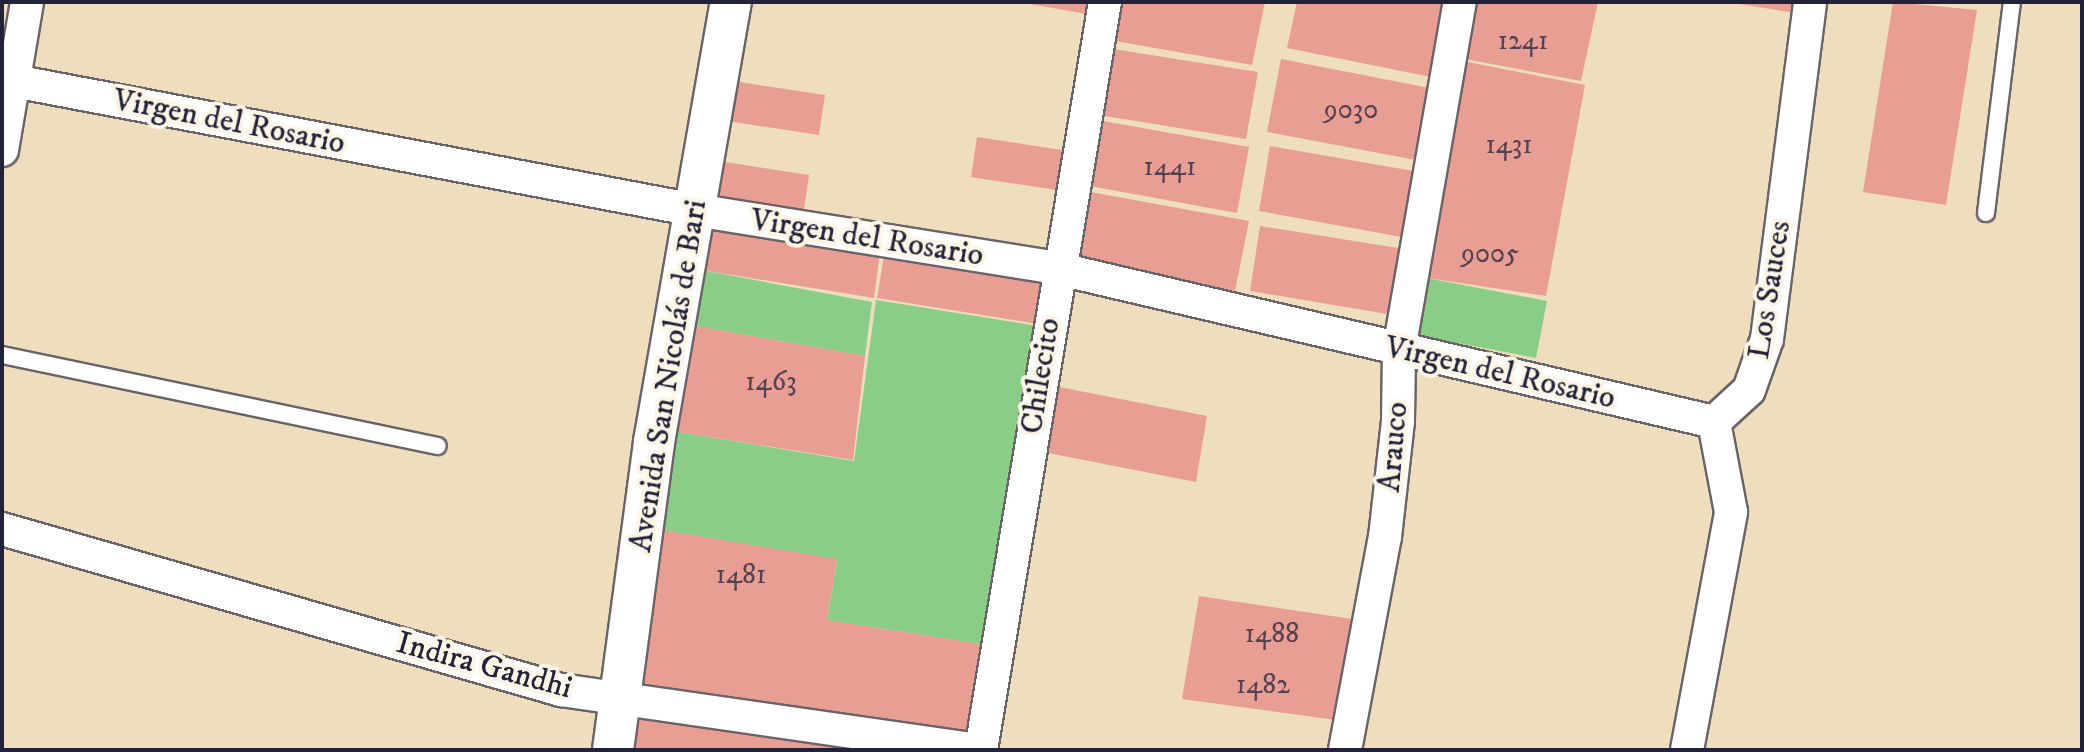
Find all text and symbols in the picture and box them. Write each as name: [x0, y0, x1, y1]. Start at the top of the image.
house number: 1241: [1498, 24, 1548, 58]
street label: Virgen del Rosario: [110, 81, 348, 163]
house number: 9030: [1324, 93, 1378, 127]
house number: 1431: [1485, 128, 1533, 162]
house number: 1441: [1144, 150, 1196, 184]
street label: Avenida San Nicolás de Bari: [622, 197, 716, 555]
street label: Virgen del Rosario: [748, 201, 986, 275]
street label: Los Sauces: [1740, 218, 1800, 362]
house number: 9005: [1461, 237, 1519, 271]
street label: Chilecito: [1013, 315, 1069, 437]
street label: Virgen del Rosario: [1381, 328, 1619, 418]
house number: 1463: [745, 365, 797, 399]
street label: Arauco: [1371, 400, 1417, 494]
house number: 1481: [716, 558, 766, 592]
house number: 1488: [1245, 617, 1299, 651]
street label: Indira Gandhi: [392, 624, 576, 708]
house number: 1482: [1236, 668, 1290, 702]

